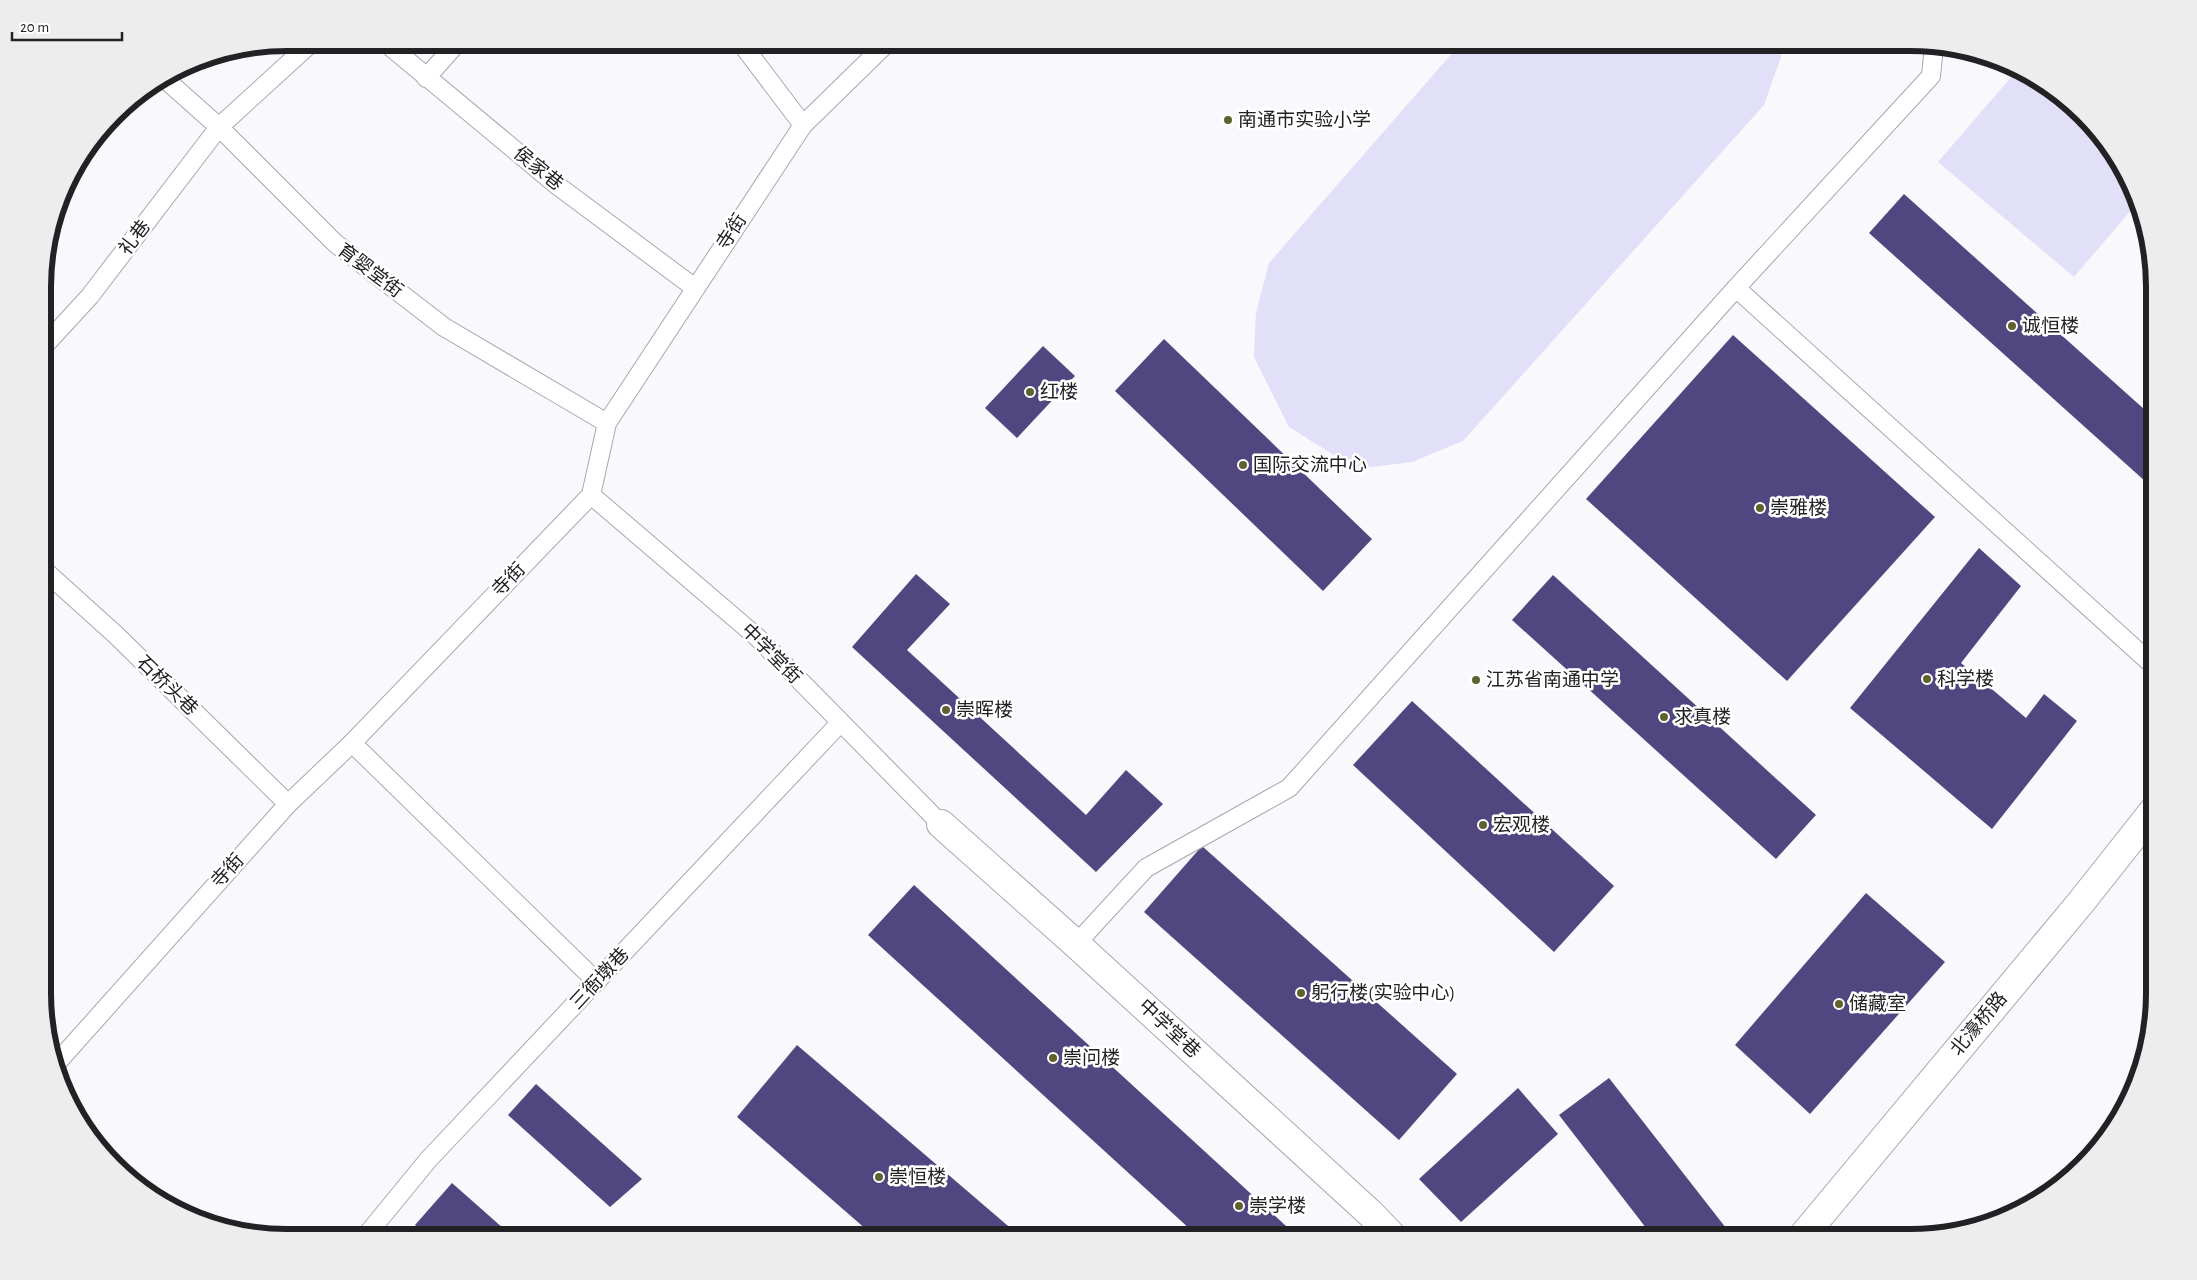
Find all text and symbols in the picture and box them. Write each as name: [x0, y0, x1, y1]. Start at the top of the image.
scale bar: [12, 10, 122, 42]
text: 20 m: [20, 20, 49, 35]
place label: 南通市实验小学: [1238, 109, 1371, 130]
marker: 南通市实验小学: [1222, 114, 1234, 126]
street label: 侯家巷: [510, 142, 567, 194]
street label: 寺街: [712, 210, 750, 253]
street label: 礼巷: [114, 216, 154, 259]
street label: 育婴堂街: [334, 239, 407, 301]
place label: 诚恒楼: [2022, 315, 2079, 336]
marker: 诚恒楼: [2006, 320, 2018, 332]
place label: 红楼: [1040, 381, 1078, 402]
marker: 红楼: [1024, 386, 1036, 398]
place label: 国际交流中心: [1253, 454, 1367, 475]
marker: 国际交流中心: [1237, 459, 1249, 471]
place label: 崇雅楼: [1770, 497, 1827, 518]
marker: 崇雅楼: [1754, 502, 1766, 514]
street label: 寺街: [488, 558, 529, 600]
street label: 中学堂街: [737, 619, 806, 688]
street label: 石桥头巷: [133, 651, 202, 719]
place label: 科学楼: [1937, 668, 1994, 689]
place label: 江苏省南通中学: [1486, 669, 1619, 690]
marker: 科学楼: [1921, 673, 1933, 685]
marker: 江苏省南通中学: [1470, 674, 1482, 686]
place label: 崇晖楼: [956, 700, 1013, 720]
marker: 崇晖楼: [940, 704, 952, 716]
place label: 求真楼: [1674, 706, 1731, 727]
marker: 求真楼: [1658, 711, 1670, 723]
place label: 宏观楼: [1493, 814, 1550, 835]
marker: 宏观楼: [1477, 819, 1489, 831]
street label: 寺街: [207, 849, 248, 891]
street label: 三衙墩巷: [566, 943, 633, 1013]
place label: 躬行楼(实验中心): [1311, 982, 1455, 1003]
marker: 躬行楼(实验中心): [1295, 987, 1307, 999]
street label: 北濠桥路: [1946, 987, 2011, 1059]
place label: 储藏室: [1849, 993, 1906, 1014]
street label: 中学堂巷: [1135, 995, 1205, 1062]
marker: 储藏室: [1833, 998, 1845, 1010]
place label: 崇问楼: [1063, 1048, 1120, 1068]
marker: 崇问楼: [1047, 1052, 1059, 1064]
place label: 崇恒楼: [889, 1167, 946, 1187]
marker: 崇恒楼: [873, 1171, 885, 1183]
place label: 崇学楼: [1249, 1195, 1306, 1216]
marker: 崇学楼: [1233, 1200, 1245, 1212]

